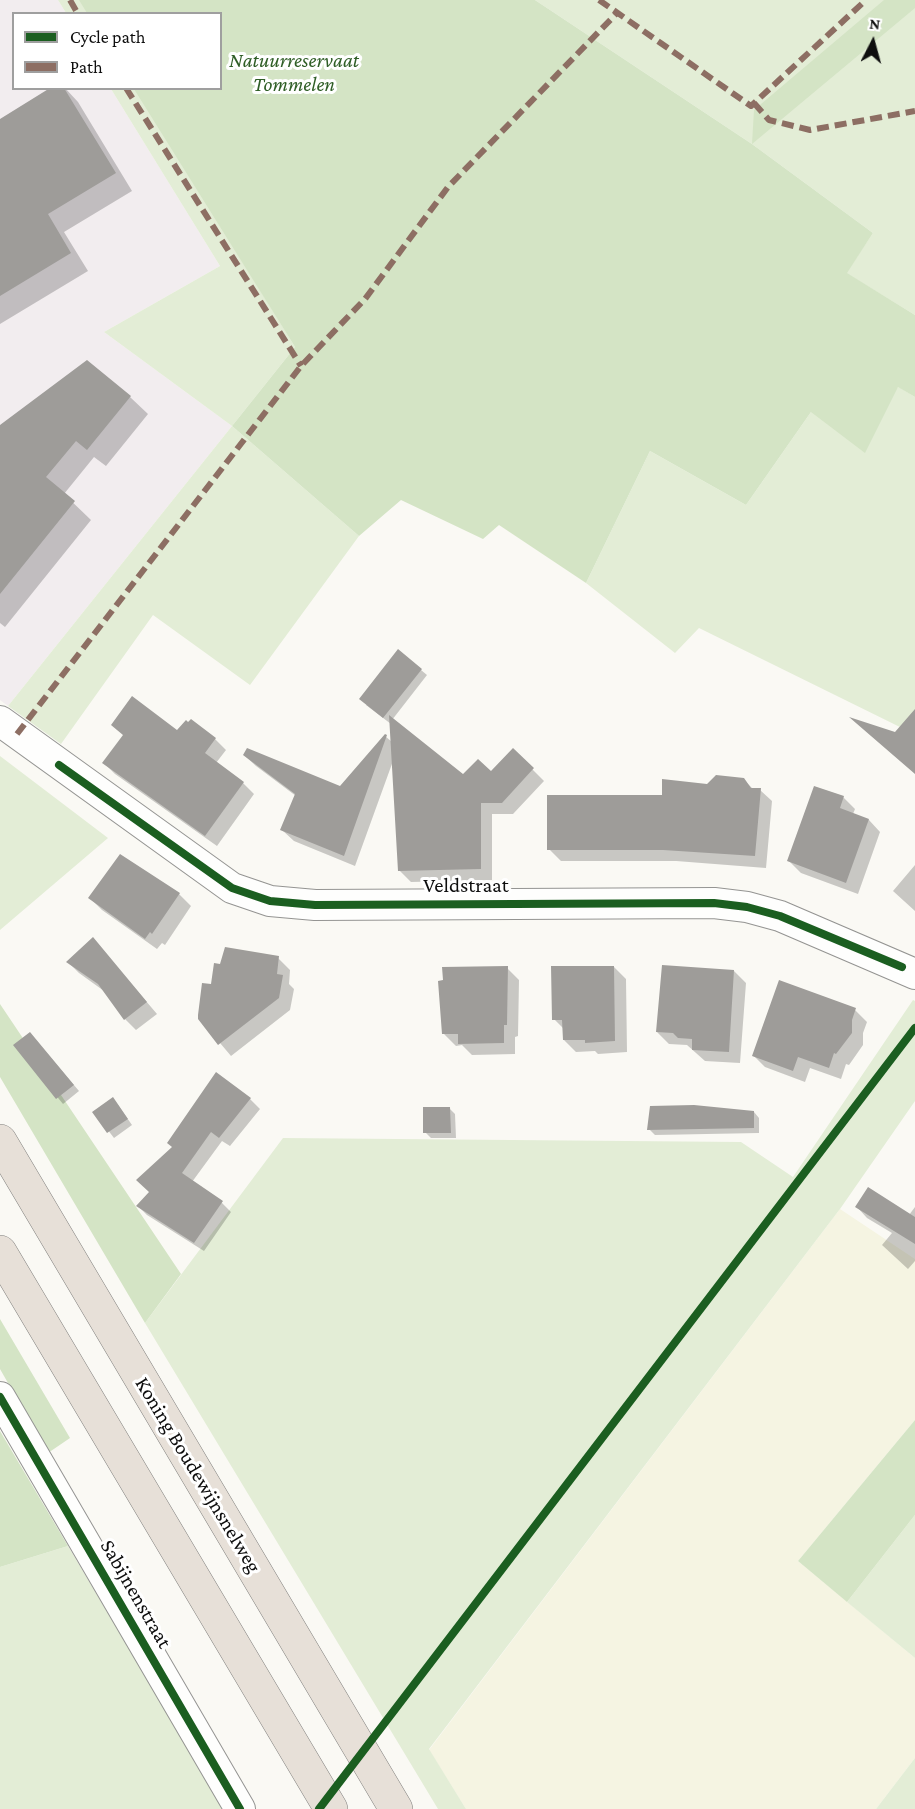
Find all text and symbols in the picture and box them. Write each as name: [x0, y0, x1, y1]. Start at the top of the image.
legend: [12, 12, 222, 90]
north arrow: [843, 12, 903, 72]
text: N: [869, 15, 881, 33]
text: Cycle path: [70, 27, 145, 47]
park label: Natuurreservaat Tommelen: [229, 48, 359, 98]
text: Path: [70, 57, 103, 77]
street label: Veldstraat: [423, 873, 509, 899]
street label: Koning Boudewijnsnelweg: [130, 1373, 266, 1577]
street label: Sabijnenstraat: [95, 1535, 177, 1653]

